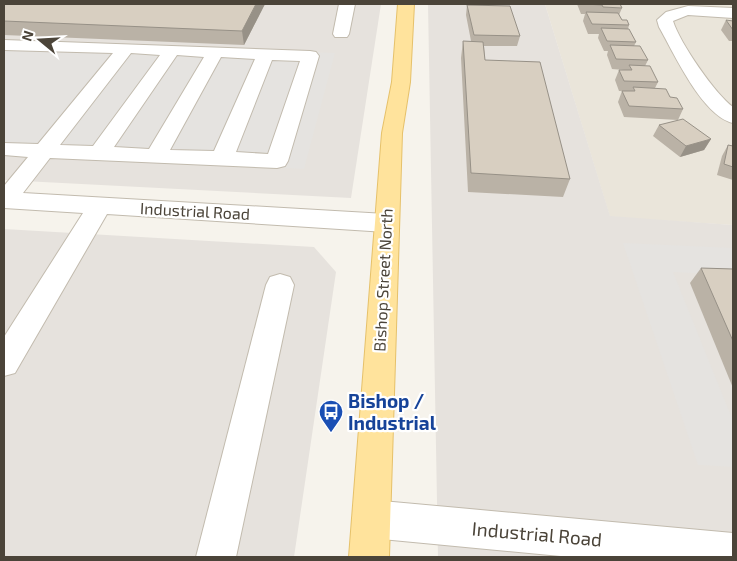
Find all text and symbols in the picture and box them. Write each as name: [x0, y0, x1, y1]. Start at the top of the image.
north arrow: [15, 15, 65, 65]
text: N: [18, 28, 37, 43]
street label: Industrial Road: [140, 198, 250, 223]
street label: Bishop Street North: [369, 208, 396, 352]
place label: Bishop / Industrial: [348, 389, 437, 434]
bus stop icon: Bishop / Industrial: [318, 399, 344, 433]
street label: Industrial Road: [471, 516, 603, 551]

